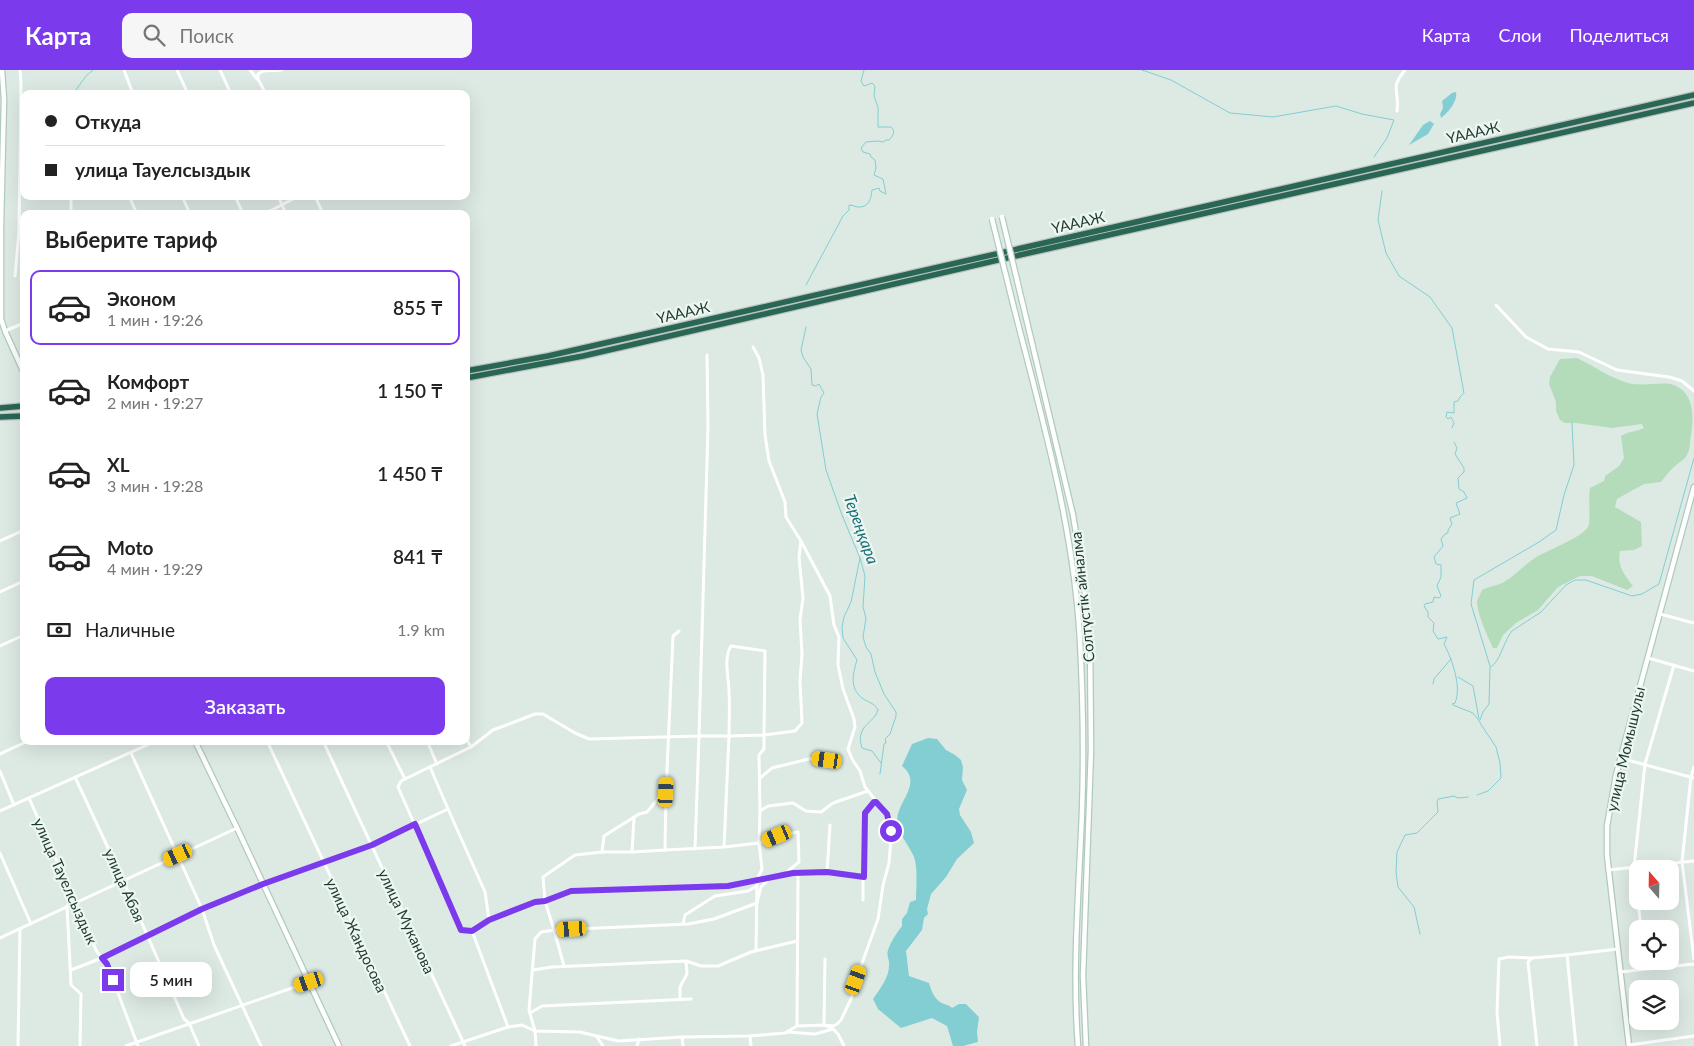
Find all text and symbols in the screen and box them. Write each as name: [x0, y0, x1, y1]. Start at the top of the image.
search box: [122, 13, 472, 58]
text: Карта: [25, 21, 92, 50]
icon: search: [140, 21, 168, 49]
text: Поиск: [180, 24, 234, 47]
text: Карта: [1422, 24, 1470, 46]
text: Слои: [1498, 24, 1542, 46]
text: Поделиться: [1570, 24, 1669, 46]
text: Откуда: [75, 110, 141, 133]
street label: ҮАААЖ: [1445, 117, 1502, 147]
text: улица Тауелсыздык: [75, 158, 251, 181]
street label: ҮАААЖ: [1050, 207, 1107, 237]
text: Выберите тариф: [45, 226, 218, 253]
icon: car: [47, 285, 92, 330]
text: Эконом: [107, 287, 176, 310]
text: 855 ₸: [393, 296, 443, 319]
street label: ҮАААЖ: [655, 297, 712, 327]
text: 1 мин · 19:26: [107, 310, 203, 329]
icon: car: [47, 368, 92, 413]
text: Комфорт: [107, 370, 189, 393]
text: 1 150 ₸: [377, 379, 443, 402]
text: 2 мин · 19:27: [107, 393, 203, 412]
icon: car: [47, 451, 92, 496]
text: XL: [107, 453, 130, 476]
text: 1 450 ₸: [377, 462, 443, 485]
text: 3 мин · 19:28: [107, 476, 203, 495]
water label: Тереңқара: [841, 492, 883, 566]
street label: Солтүстік айналма: [1066, 531, 1098, 663]
icon: car: [47, 534, 92, 579]
text: Moto: [107, 536, 153, 559]
text: 841 ₸: [393, 545, 443, 568]
text: 4 мин · 19:29: [107, 559, 203, 578]
icon: cash: [45, 616, 73, 644]
text: Наличные: [85, 618, 175, 641]
text: 1.9 km: [397, 620, 445, 639]
button: Заказать: [45, 677, 445, 735]
street label: улица Момышулы: [1602, 685, 1648, 813]
car: [811, 750, 842, 770]
car: [657, 777, 674, 807]
street label: улица Тауелсыздык: [30, 815, 102, 947]
route start: [880, 820, 902, 842]
car: [760, 823, 793, 849]
car: [161, 842, 194, 868]
street label: улица Абая: [101, 846, 149, 924]
north arrow: [1629, 860, 1679, 910]
map controls: [1629, 860, 1679, 1030]
street label: улица Муканова: [375, 866, 439, 976]
street label: улица Жандосова: [323, 875, 391, 995]
button: locate: [1629, 920, 1679, 970]
car: [556, 921, 587, 937]
callout: 5 мин: [130, 962, 213, 998]
car: [843, 963, 868, 997]
route end: [102, 969, 124, 991]
text: 5 мин: [150, 970, 192, 989]
car: [292, 970, 325, 994]
button: layers: [1629, 980, 1679, 1030]

